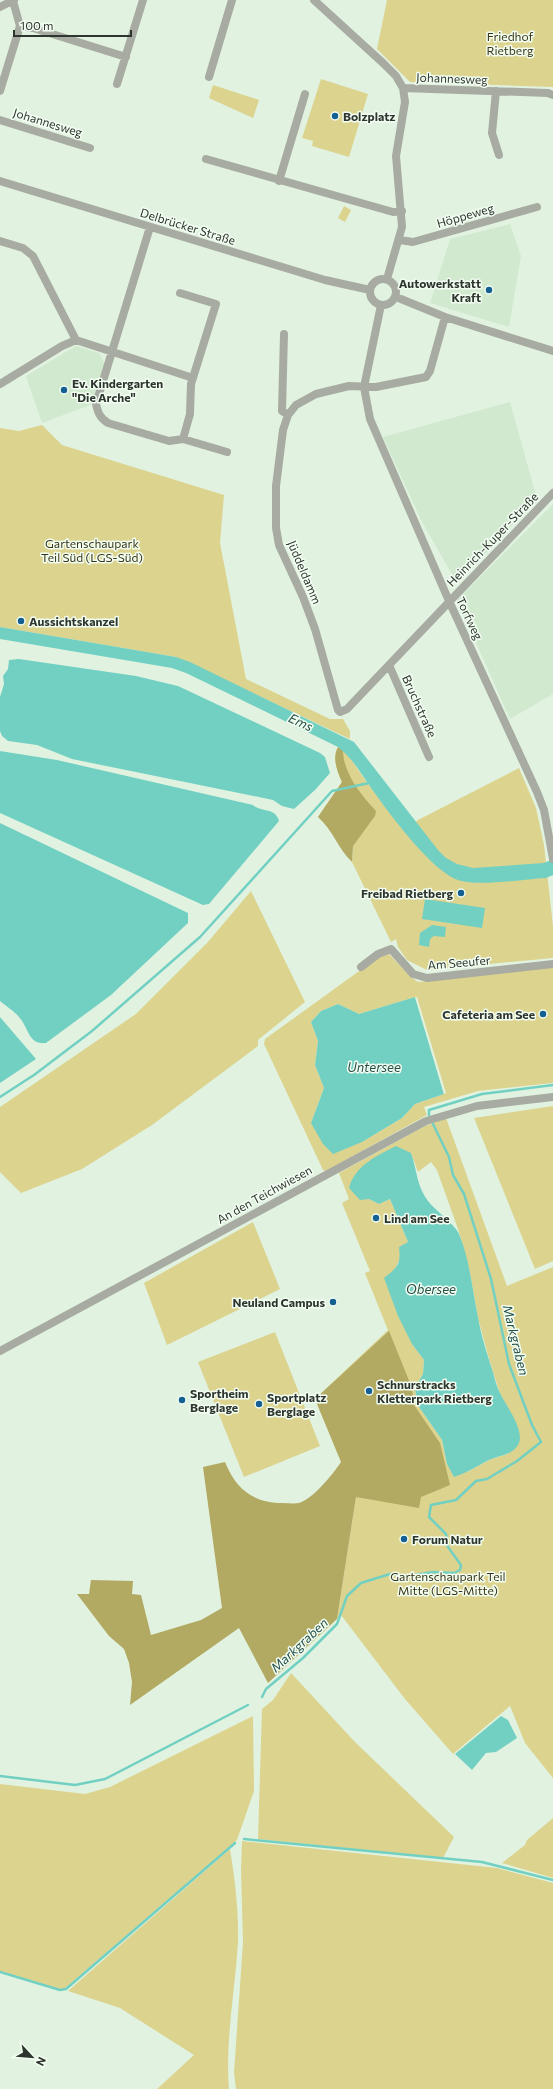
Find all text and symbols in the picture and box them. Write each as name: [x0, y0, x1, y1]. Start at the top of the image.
scale bar: [14, 12, 131, 38]
text: 100 m: [20, 18, 54, 32]
park label: Friedhof Rietberg: [486, 29, 534, 57]
street label: Johannesweg: [416, 70, 488, 87]
street label: Johannesweg: [11, 105, 85, 140]
place label: Bolzplatz: [343, 109, 396, 123]
marker: Bolzplatz: [330, 111, 340, 121]
street label: Höppeweg: [435, 200, 496, 230]
street label: Delbrücker Straße: [139, 205, 237, 247]
place label: Autowerkstatt Kraft: [399, 276, 481, 304]
marker: Autowerkstatt Kraft: [484, 285, 494, 295]
place label: Ev. Kindergarten "Die Arche": [72, 376, 163, 404]
marker: Ev. Kindergarten "Die Arche": [59, 385, 69, 395]
street label: Heinrich-Kuper-Straße: [443, 489, 541, 589]
park label: Gartenschaupark Teil Süd (LGS-Süd): [41, 536, 143, 564]
street label: Jüddeldamm: [284, 538, 325, 606]
street label: Torfweg: [454, 594, 486, 642]
place label: Aussichtskanzel: [29, 614, 118, 628]
marker: Aussichtskanzel: [16, 616, 26, 626]
street label: Bruchstraße: [400, 673, 440, 739]
water label: Ems: [286, 709, 316, 735]
place label: Freibad Rietberg: [361, 886, 453, 900]
marker: Freibad Rietberg: [456, 888, 466, 898]
street label: Am Seeufer: [427, 952, 491, 972]
place label: Cafeteria am See: [442, 1007, 535, 1021]
marker: Cafeteria am See: [538, 1009, 548, 1019]
water label: Untersee: [347, 1059, 401, 1075]
street label: An den Teichwiesen: [214, 1162, 314, 1226]
place label: Lind am See: [384, 1211, 450, 1225]
marker: Lind am See: [371, 1213, 381, 1223]
water label: Obersee: [406, 1281, 456, 1297]
place label: Neuland Campus: [232, 1295, 325, 1309]
marker: Neuland Campus: [328, 1297, 338, 1307]
water label: Markgraben: [499, 1303, 533, 1377]
place label: Schnurstracks Kletterpark Rietberg: [377, 1377, 492, 1405]
place label: Sportheim Berglage: [190, 1386, 249, 1414]
marker: Schnurstracks Kletterpark Rietberg: [364, 1386, 374, 1396]
place label: Sportplatz Berglage: [267, 1390, 326, 1418]
marker: Sportheim Berglage: [177, 1395, 187, 1405]
marker: Sportplatz Berglage: [254, 1399, 264, 1409]
place label: Forum Natur: [412, 1532, 483, 1546]
marker: Forum Natur: [399, 1534, 409, 1544]
park label: Gartenschaupark Teil Mitte (LGS-Mitte): [390, 1569, 506, 1597]
water label: Markgraben: [267, 1615, 331, 1675]
north arrow: [12, 2037, 52, 2077]
text: N: [34, 2055, 49, 2068]

